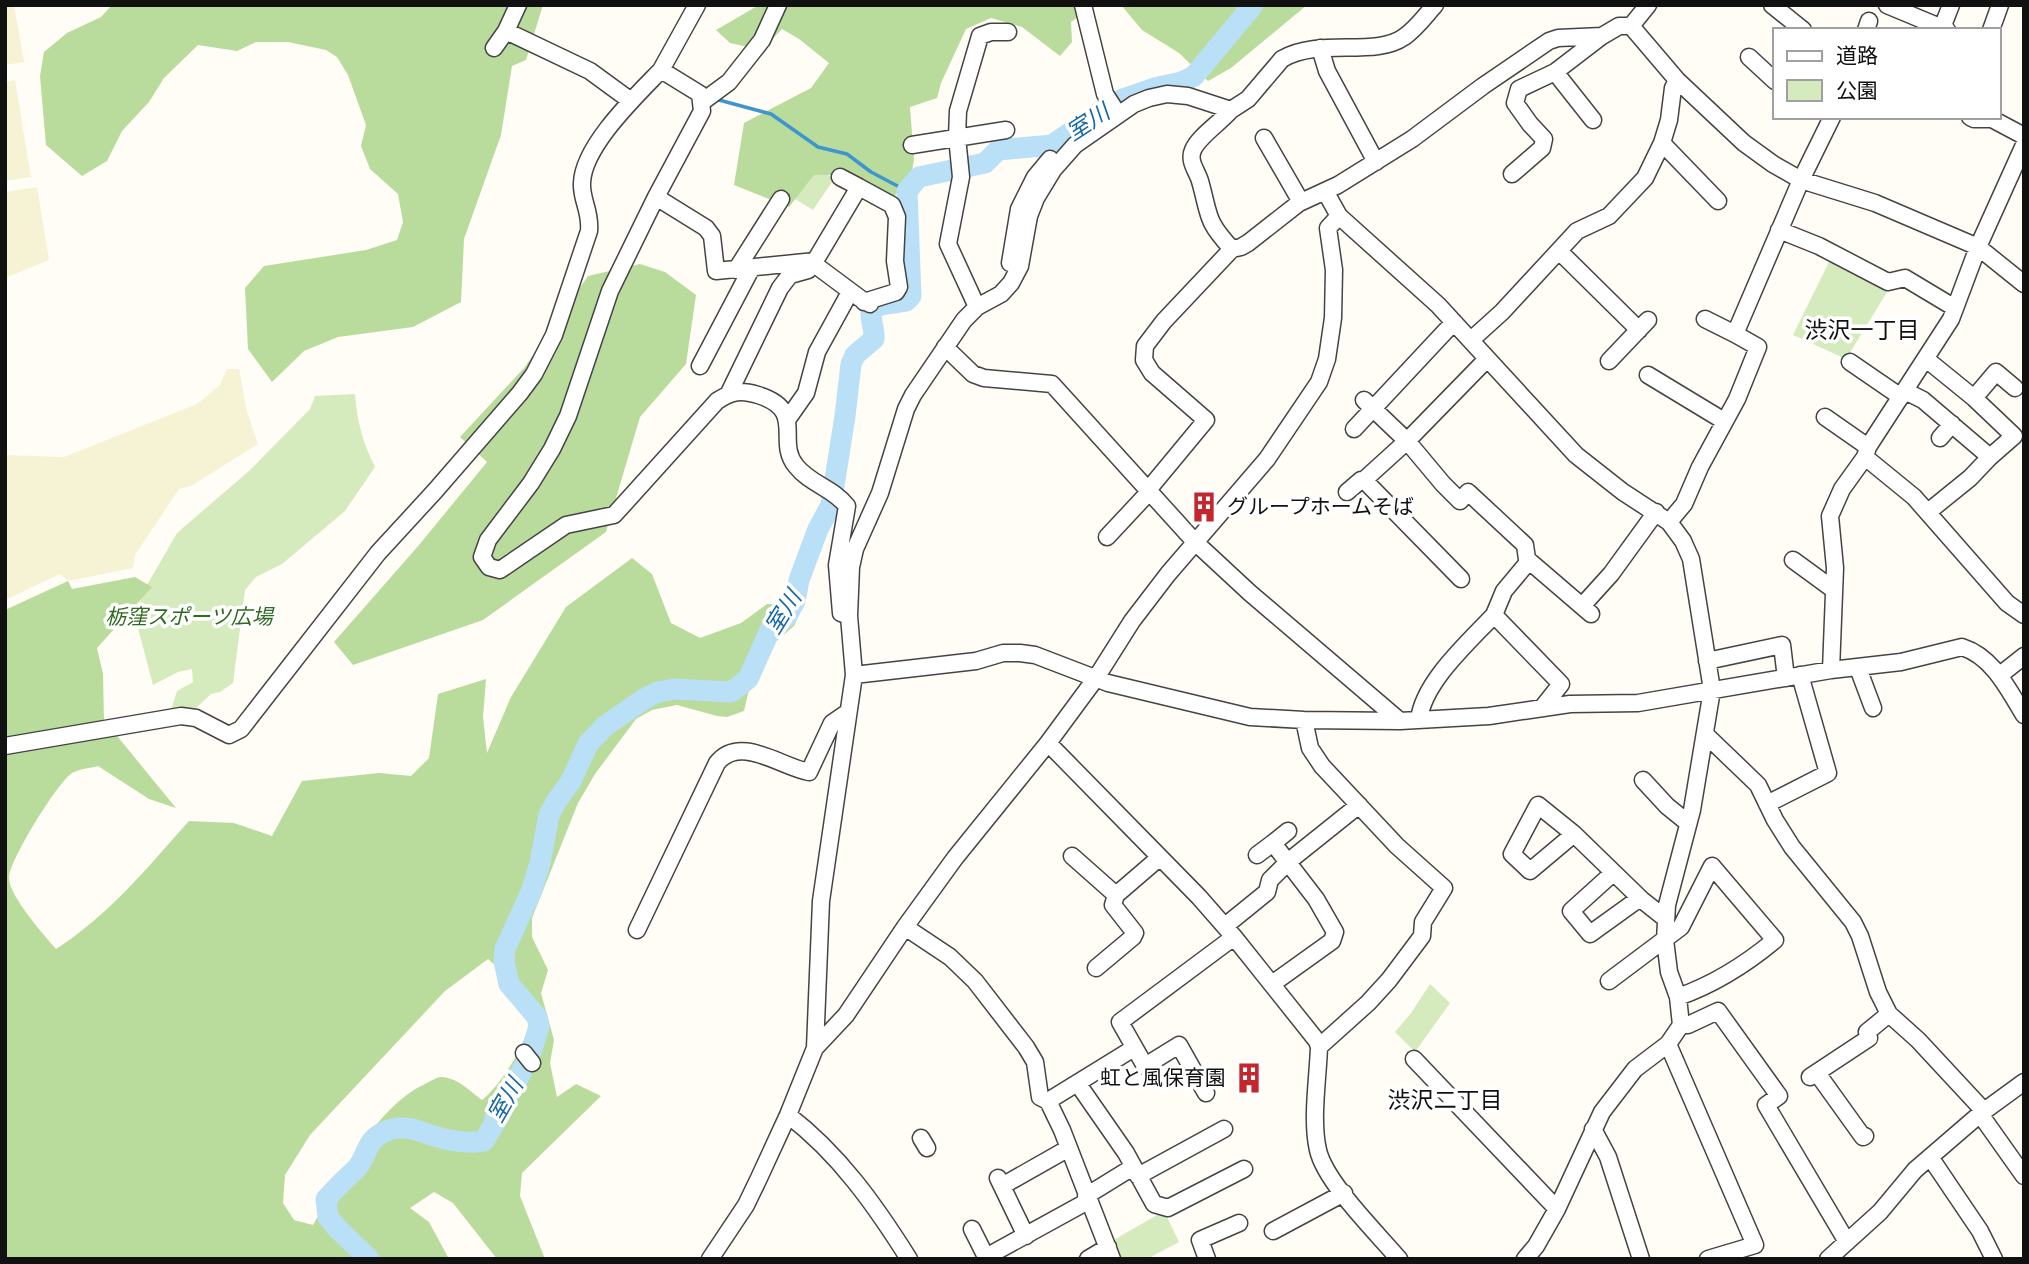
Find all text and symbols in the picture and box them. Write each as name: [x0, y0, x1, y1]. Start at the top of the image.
legend: [1773, 28, 2001, 119]
text: 道路: [1836, 41, 1878, 73]
text: 公園: [1836, 76, 1878, 108]
water label: 室川: [1060, 94, 1120, 150]
district label: 渋沢一丁目: [1805, 314, 1920, 349]
building icon: グループホームそば: [1187, 490, 1221, 524]
place label: グループホームそば: [1227, 492, 1414, 524]
water label: 室川: [757, 581, 813, 642]
park label: 栃窪スポーツ広場: [105, 602, 275, 634]
building icon: 虹と風保育園: [1232, 1061, 1266, 1095]
place label: 虹と風保育園: [1100, 1063, 1226, 1095]
water label: 室川: [480, 1069, 534, 1129]
district label: 渋沢二丁目: [1388, 1084, 1503, 1119]

